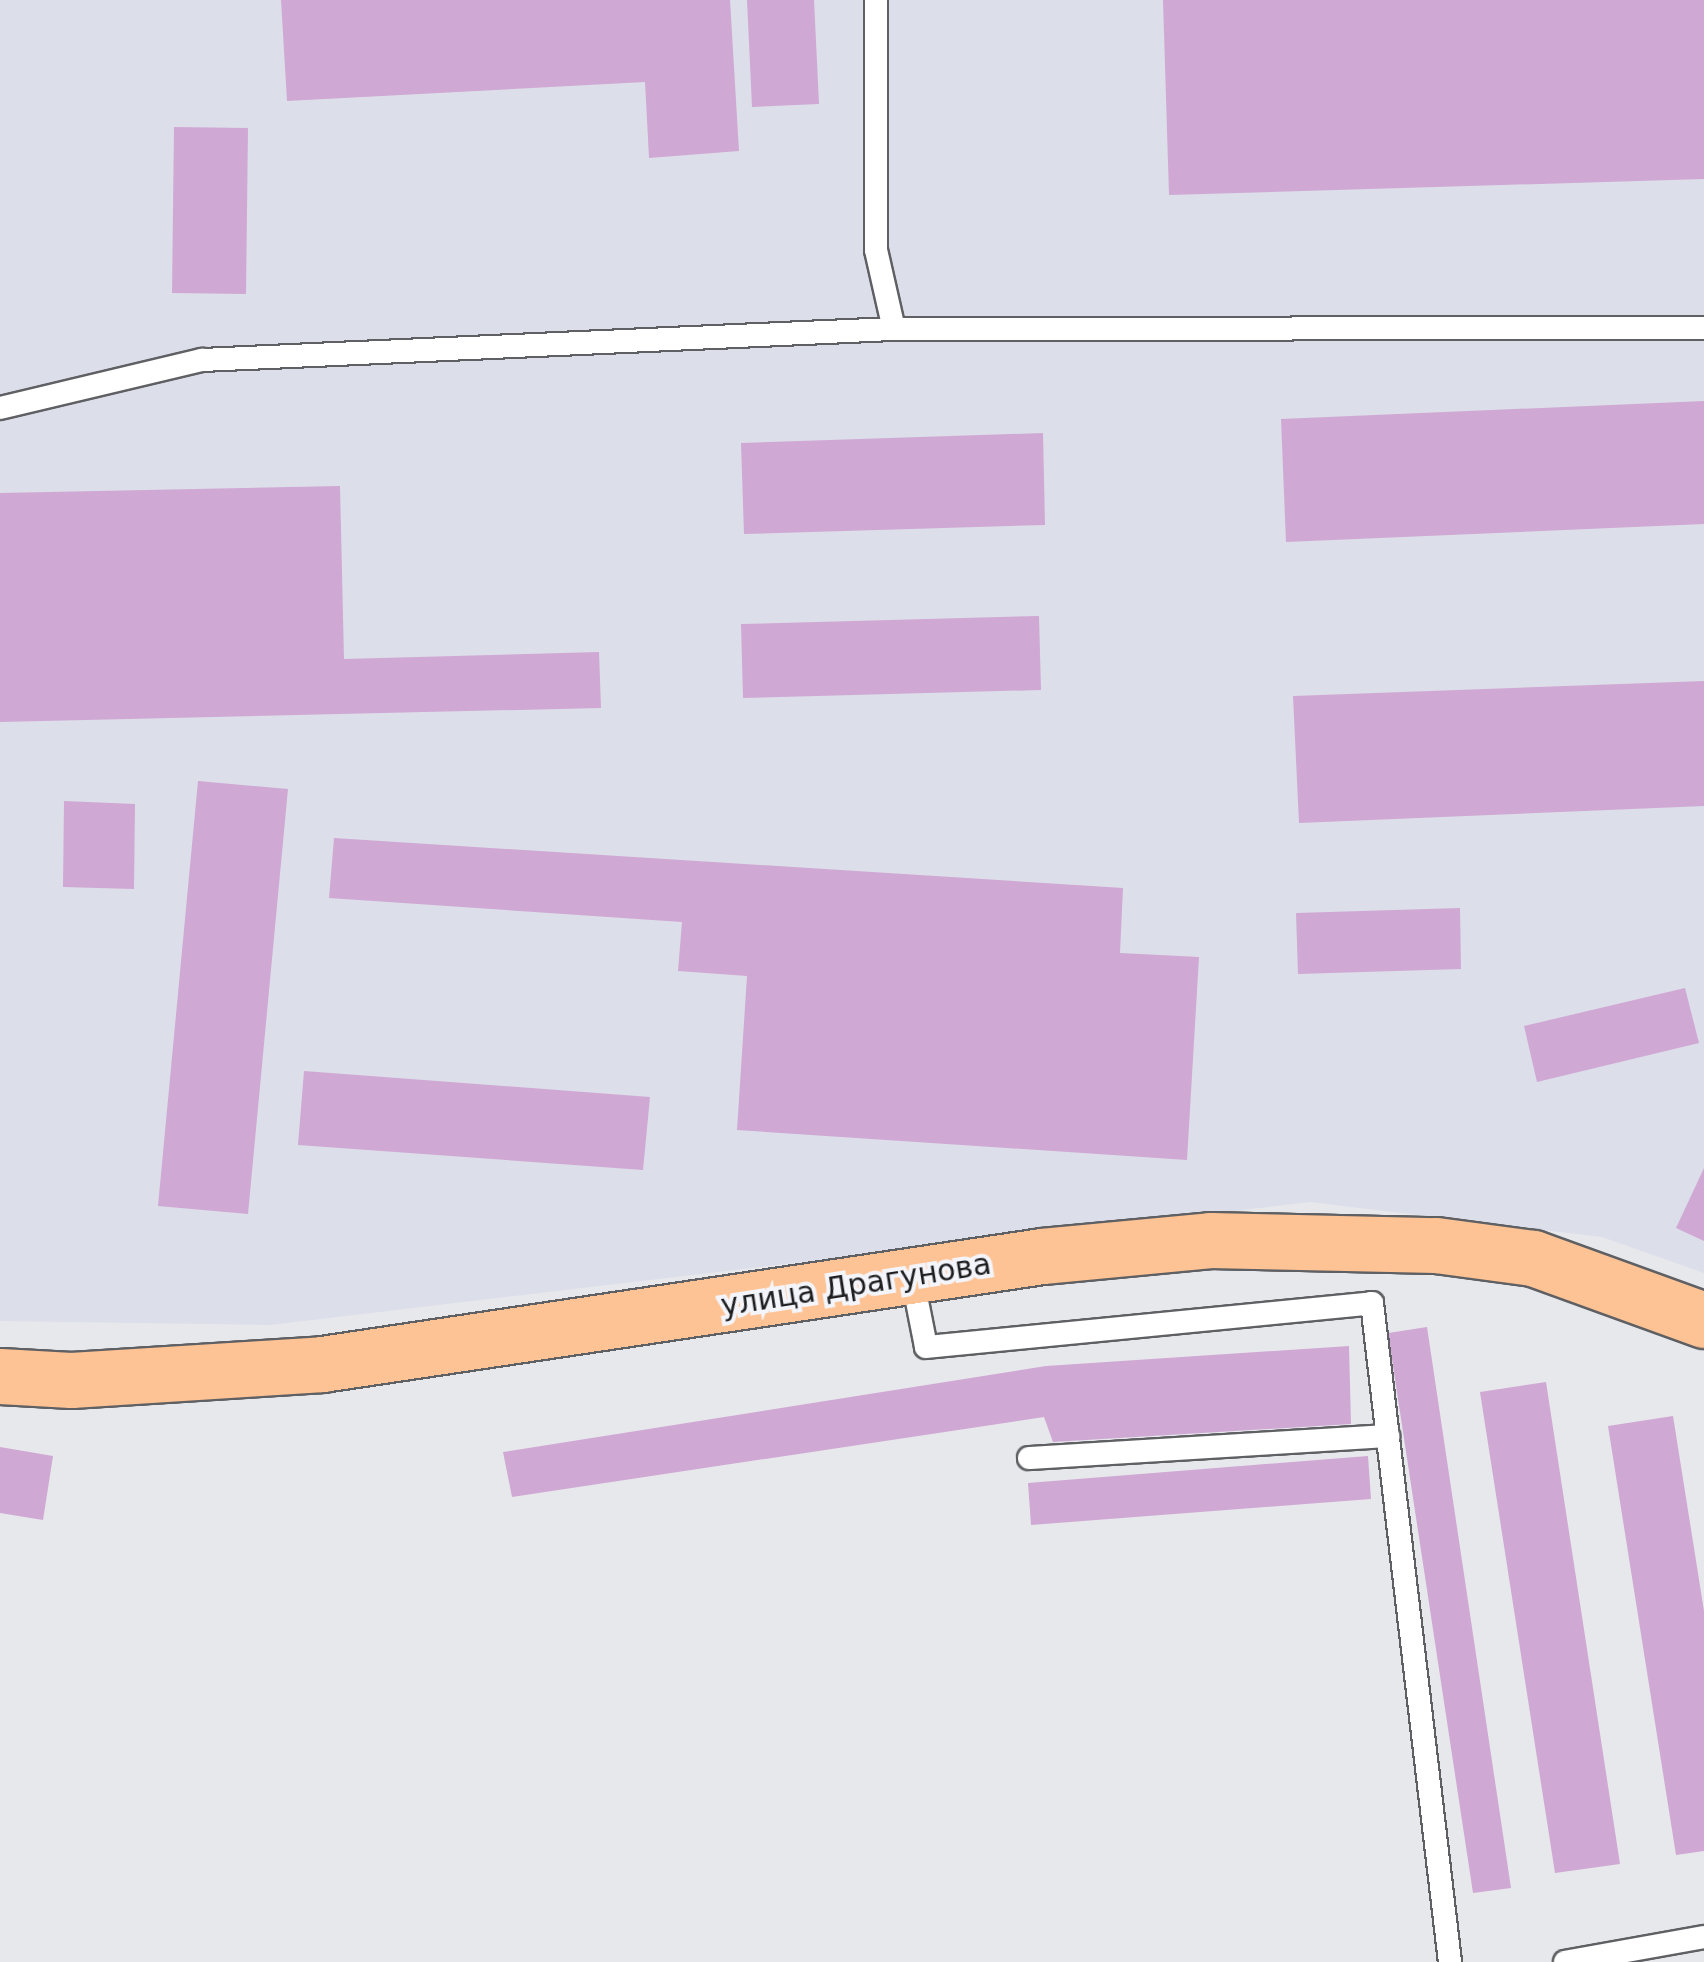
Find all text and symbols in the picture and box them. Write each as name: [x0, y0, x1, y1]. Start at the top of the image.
street label: улица Драгунова: [718, 1246, 994, 1324]

